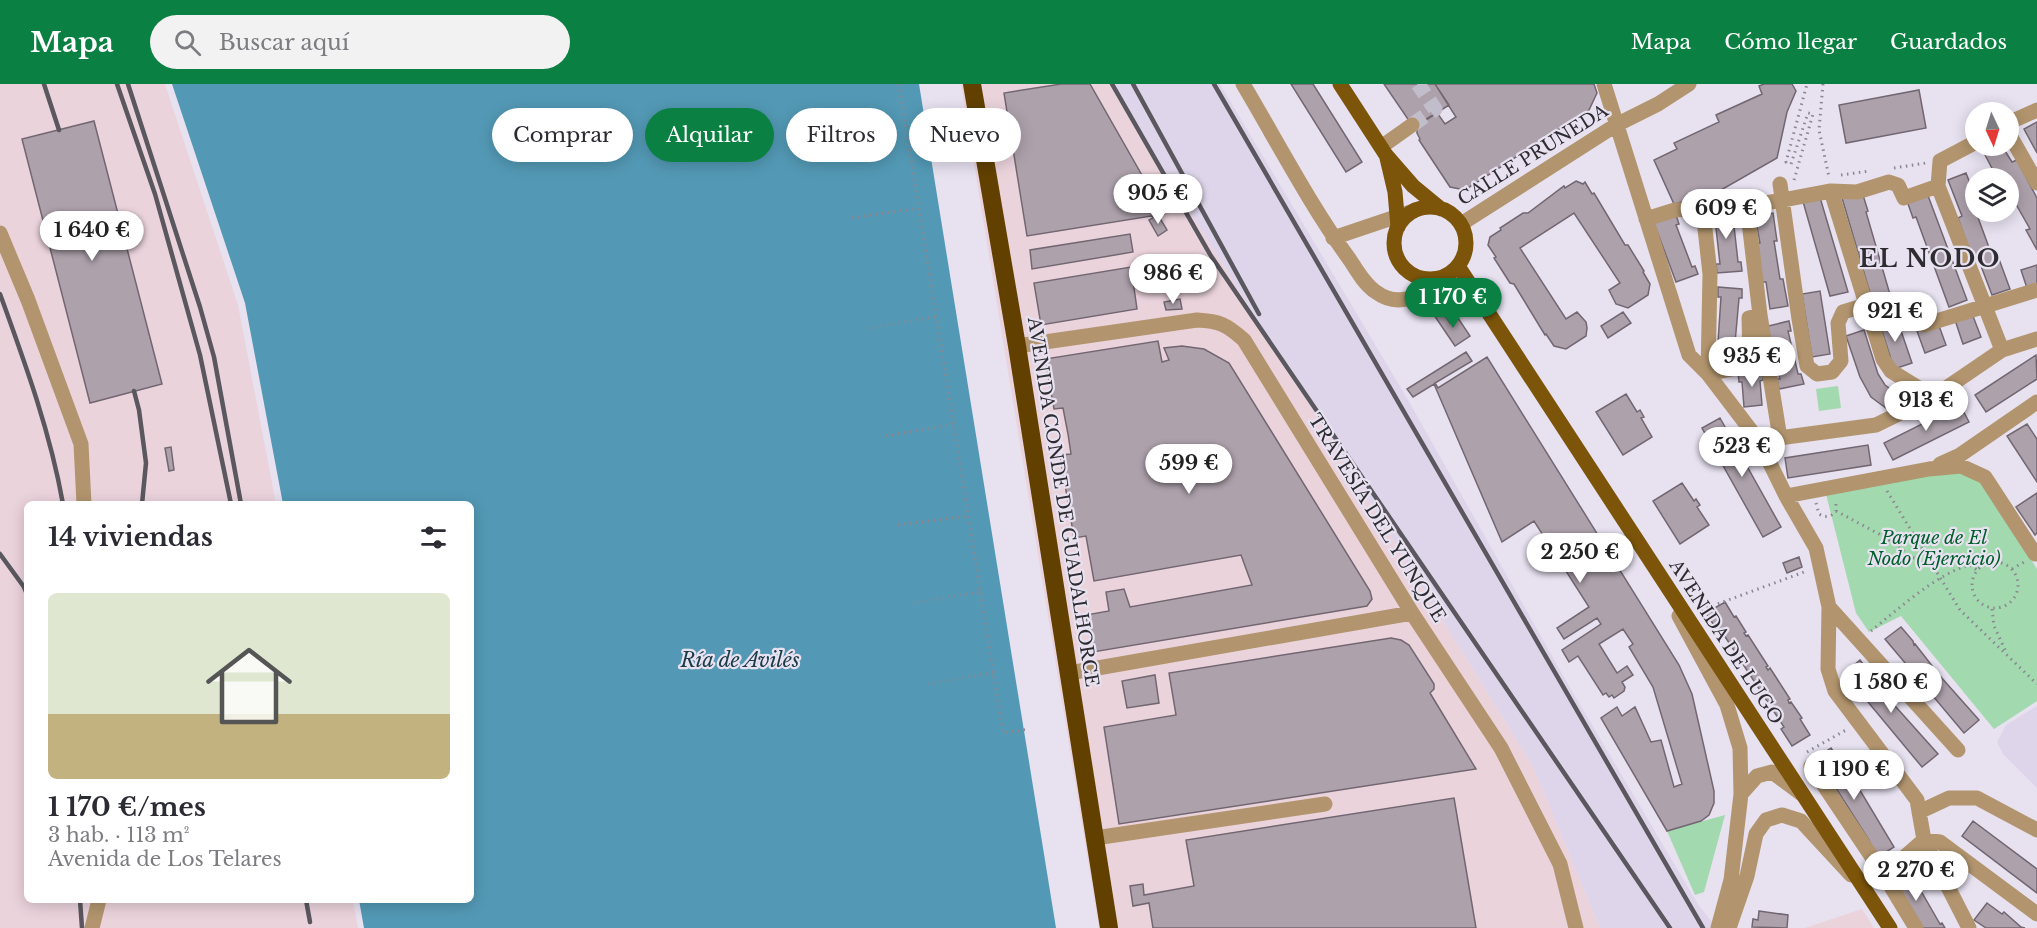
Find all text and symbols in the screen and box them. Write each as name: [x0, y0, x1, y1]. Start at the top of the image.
search box: [150, 15, 570, 69]
text: Mapa: [30, 25, 114, 60]
icon: search: [171, 26, 204, 59]
text: Buscar aquí: [219, 29, 349, 56]
text: Mapa: [1631, 29, 1691, 55]
text: Cómo llegar: [1724, 29, 1857, 55]
text: Guardados: [1890, 29, 2007, 55]
street label: CALLE PRUNEDA: [1454, 99, 1613, 210]
north arrow: [1965, 102, 2019, 156]
map controls: [1965, 102, 2019, 222]
chip: Comprar: [492, 108, 633, 162]
chip: Alquilar: [645, 108, 774, 162]
chip: Filtros: [786, 108, 897, 162]
chip: Nuevo: [909, 108, 1021, 162]
button: layers: [1965, 168, 2019, 222]
pin: 905 €: [1116, 174, 1200, 225]
text: 905 €: [1127, 181, 1189, 205]
pin: 609 €: [1684, 189, 1768, 240]
text: 609 €: [1695, 196, 1757, 220]
pin: 1 640 €: [37, 211, 147, 262]
text: 1 640 €: [54, 218, 130, 242]
district label: EL NODO: [1859, 244, 2001, 273]
pin: 986 €: [1131, 254, 1215, 305]
text: 986 €: [1143, 261, 1203, 285]
pin: 1 170 €: [1398, 278, 1508, 329]
text: 1 170 €: [1419, 285, 1487, 309]
pin: 921 €: [1853, 292, 1937, 343]
text: 921 €: [1867, 299, 1923, 323]
street label: AVENIDA CONDE DE GUADALHORCE: [1023, 315, 1103, 688]
pin: 935 €: [1710, 337, 1794, 388]
text: 935 €: [1723, 344, 1781, 368]
pin: 913 €: [1884, 381, 1968, 432]
text: 913 €: [1898, 388, 1954, 412]
street label: TRAVESÍA DEL YUNQUE: [1304, 409, 1451, 626]
pin: 523 €: [1700, 427, 1784, 478]
text: 523 €: [1713, 434, 1771, 458]
pin: 599 €: [1147, 444, 1231, 495]
text: 599 €: [1159, 451, 1219, 475]
text: 14 viviendas: [48, 521, 213, 553]
icon: filters: [417, 521, 450, 554]
park label: Parque de El Nodo (Ejercicio): [1866, 527, 2001, 570]
pin: 2 250 €: [1525, 533, 1635, 584]
text: 2 250 €: [1541, 540, 1619, 564]
street label: AVENIDA DE LUGO: [1664, 555, 1787, 728]
icon: home: [195, 632, 303, 740]
water label: Ría de Avilés: [679, 648, 800, 672]
pin: 1 580 €: [1836, 663, 1946, 714]
text: 1 580 €: [1854, 670, 1928, 694]
pin: 1 190 €: [1799, 750, 1909, 801]
text: 1 190 €: [1818, 757, 1890, 781]
text: 1 170 €/mes: [48, 791, 206, 823]
text: 3 hab. · 113 m²: [48, 823, 190, 847]
text: Avenida de Los Telares: [48, 847, 282, 871]
pin: 2 270 €: [1861, 851, 1971, 902]
text: 2 270 €: [1877, 858, 1955, 882]

